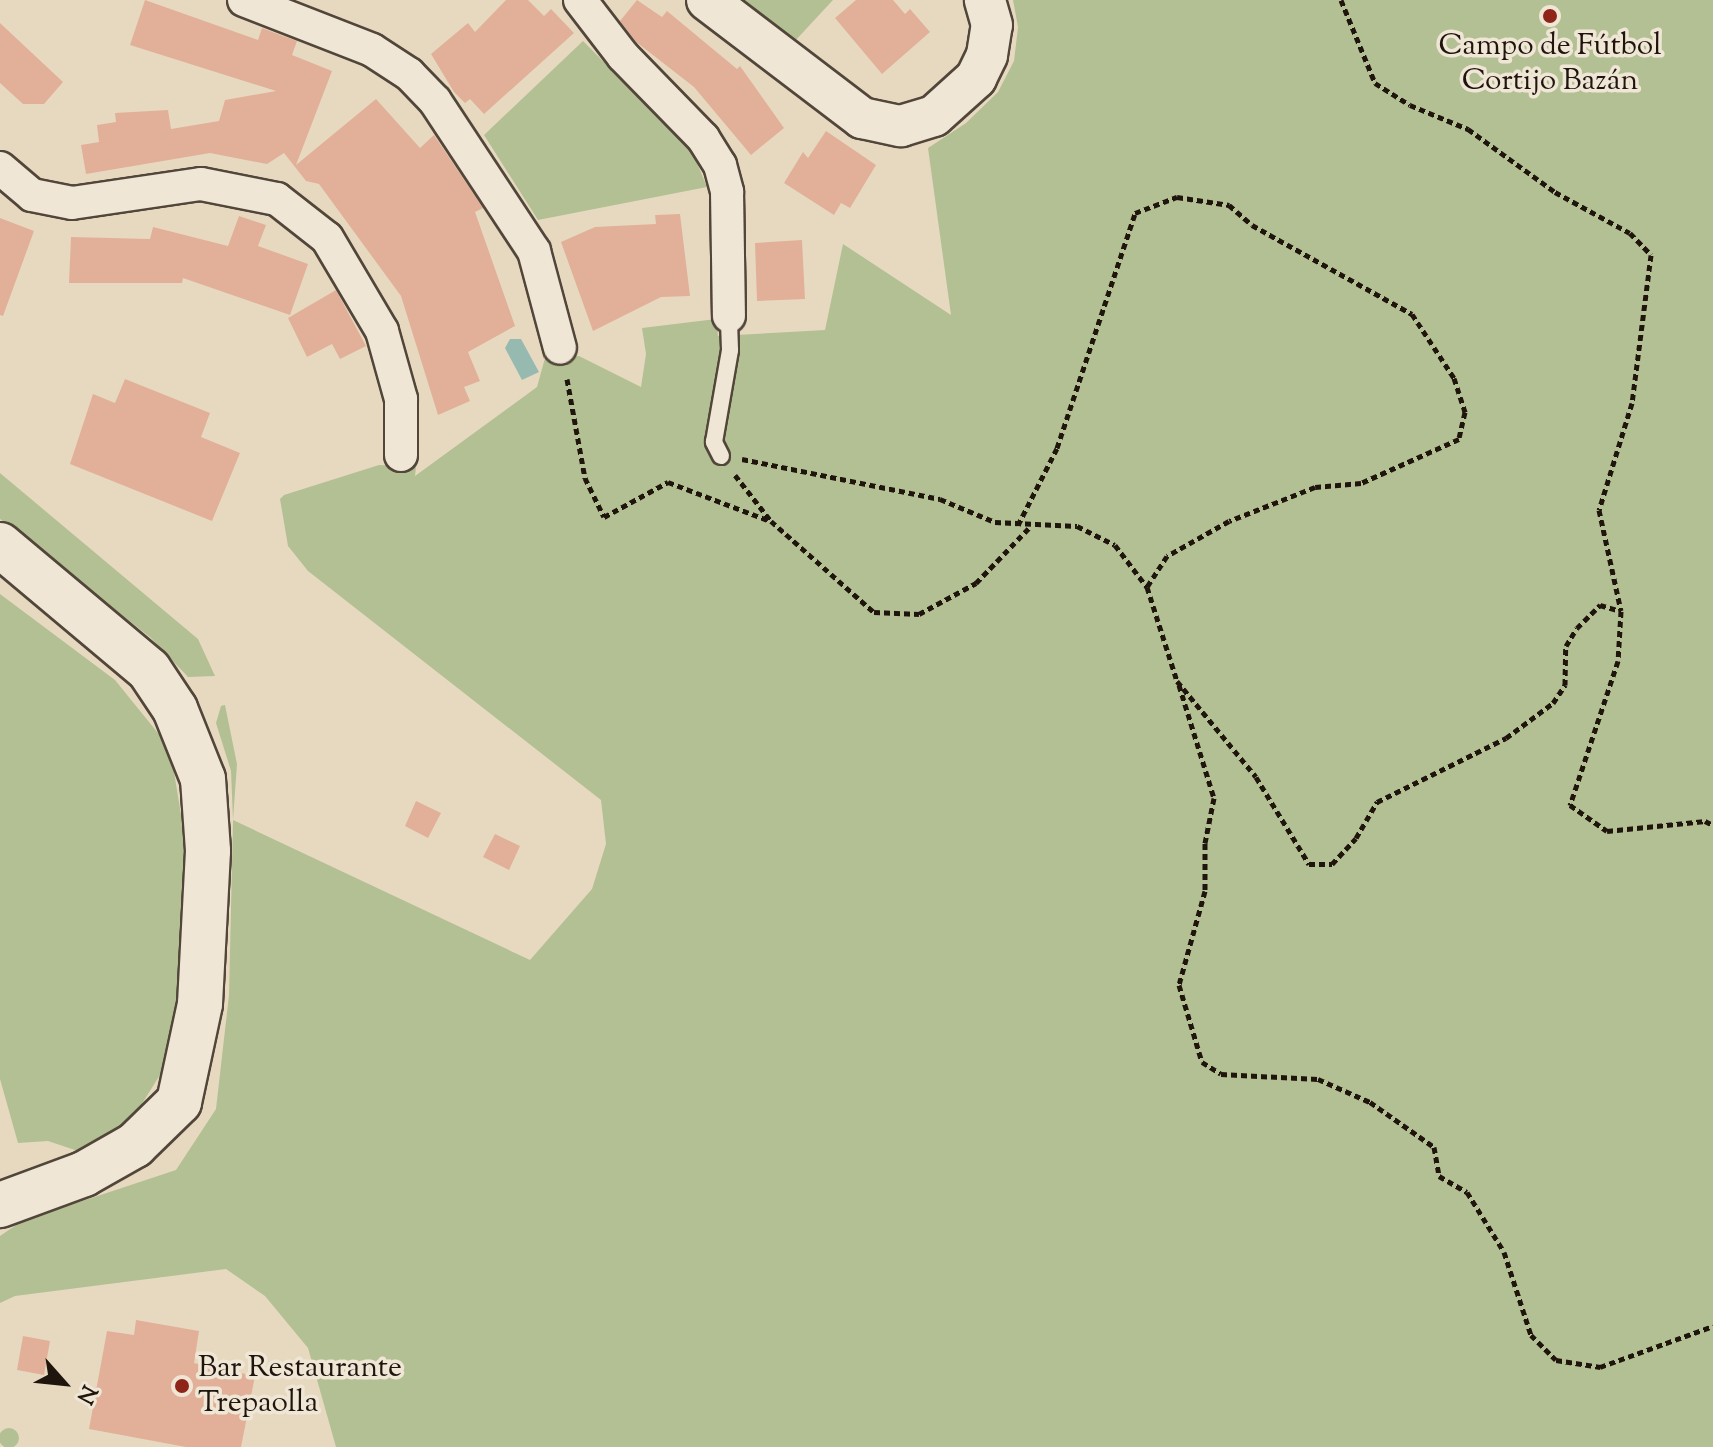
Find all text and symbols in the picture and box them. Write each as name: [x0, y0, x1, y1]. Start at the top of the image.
marker: Campo de Fútbol Cortijo Bazán: [1541, 7, 1559, 25]
place label: Campo de Fútbol Cortijo Bazán: [1438, 29, 1662, 100]
north arrow: [24, 1343, 104, 1423]
place label: Bar Restaurante Trepaolla: [198, 1351, 402, 1422]
marker: Bar Restaurante Trepaolla: [173, 1377, 191, 1395]
text: N: [67, 1379, 104, 1409]

